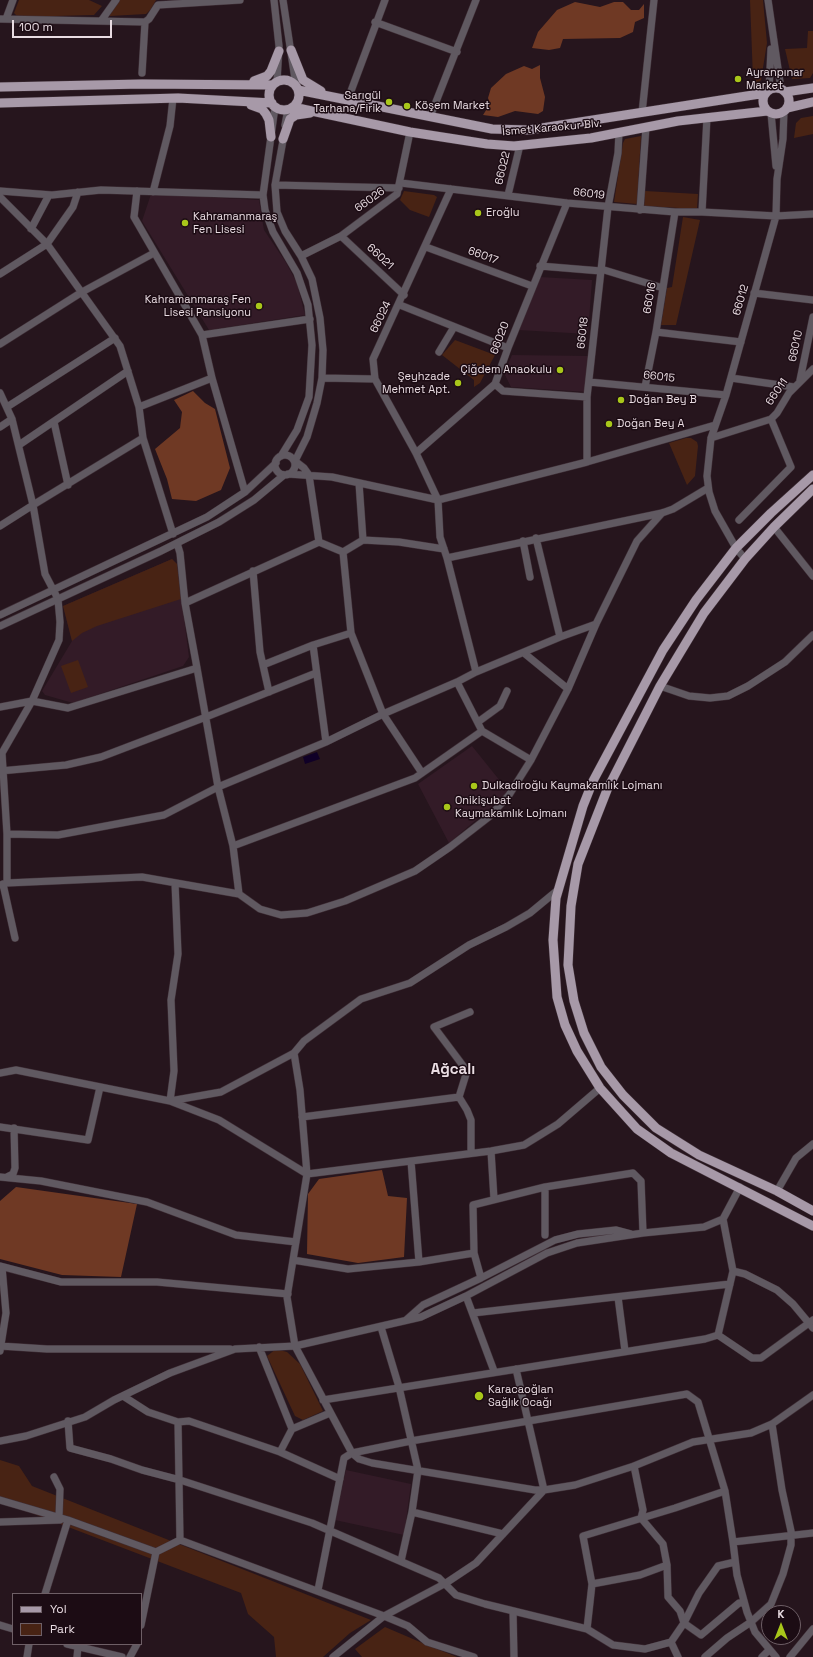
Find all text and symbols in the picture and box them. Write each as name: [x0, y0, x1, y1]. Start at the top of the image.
scale bar: [14, 12, 114, 38]
text: 100 m: [19, 19, 53, 35]
place label: Ayranpınar Market: [746, 66, 804, 92]
marker: Ayranpınar Market: [733, 74, 743, 84]
place label: Sarıgül Tarhana/Firik: [313, 89, 381, 115]
marker: Sarıgül Tarhana/Firik: [384, 97, 394, 107]
place label: Köşem Market: [415, 99, 490, 113]
marker: Köşem Market: [402, 101, 412, 111]
street label: İsmet Karaokur Blv.: [502, 117, 602, 139]
street label: 66022: [493, 150, 513, 186]
street label: 66026: [352, 185, 388, 215]
street label: 66019: [572, 186, 606, 202]
place label: Eroğlu: [486, 206, 519, 220]
marker: Eroğlu: [473, 208, 483, 218]
place label: Kahramanmaraş Fen Lisesi: [193, 210, 277, 236]
marker: Kahramanmaraş Fen Lisesi: [180, 218, 190, 228]
street label: 66021: [364, 241, 396, 273]
street label: 66017: [466, 244, 500, 268]
street label: 66016: [641, 281, 659, 315]
street label: 66012: [730, 283, 752, 317]
place label: Kahramanmaraş Fen Lisesi Pansiyonu: [145, 293, 251, 319]
street label: 66024: [368, 299, 394, 335]
marker: Kahramanmaraş Fen Lisesi Pansiyonu: [254, 301, 264, 311]
street label: 66018: [575, 316, 591, 350]
street label: 66020: [488, 320, 512, 356]
street label: 66010: [786, 329, 806, 363]
place label: Çiğdem Anaokulu: [461, 363, 552, 377]
marker: Çiğdem Anaokulu: [555, 365, 565, 375]
street label: 66015: [643, 369, 675, 385]
place label: Şeyhzade Mehmet Apt.: [382, 370, 450, 396]
street label: 66011: [763, 376, 791, 408]
marker: Şeyhzade Mehmet Apt.: [453, 378, 463, 388]
place label: Doğan Bey B: [629, 393, 697, 407]
marker: Doğan Bey B: [616, 395, 626, 405]
place label: Doğan Bey A: [617, 417, 684, 431]
marker: Doğan Bey A: [604, 419, 614, 429]
place label: Dulkadiroğlu Kaymakamlık Lojmanı: [482, 779, 662, 793]
marker: Dulkadiroğlu Kaymakamlık Lojmanı: [469, 781, 479, 791]
place label: Onikişubat Kaymakamlık Lojmanı: [455, 794, 567, 820]
marker: Onikişubat Kaymakamlık Lojmanı: [442, 802, 452, 812]
district label: Ağcalı: [431, 1061, 475, 1079]
place label: Karacaoğlan Sağlık Ocağı: [488, 1383, 554, 1409]
marker: Karacaoğlan Sağlık Ocağı: [473, 1390, 485, 1402]
legend: [12, 1593, 142, 1645]
text: Yol: [50, 1601, 67, 1617]
north arrow: [761, 1605, 801, 1645]
text: K: [778, 1607, 784, 1621]
text: Park: [50, 1621, 75, 1637]

